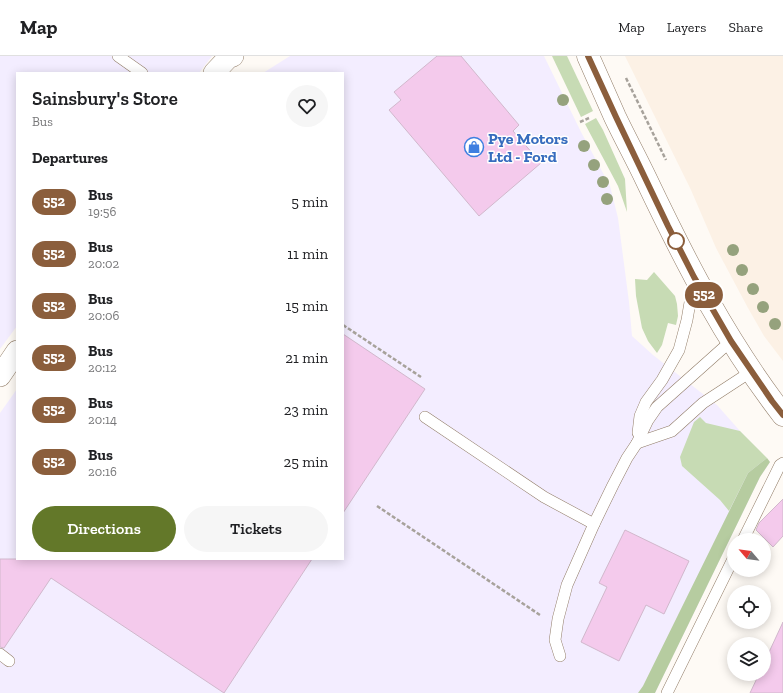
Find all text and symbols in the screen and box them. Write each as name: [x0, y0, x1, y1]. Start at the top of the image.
text: Map: [20, 16, 57, 39]
text: Map: [618, 19, 645, 36]
text: Layers: [667, 19, 706, 36]
text: Share: [728, 19, 763, 36]
button: heart: [286, 85, 328, 127]
text: Sainsbury's Store: [32, 87, 178, 110]
text: Bus: [32, 114, 53, 129]
place label: Pye Motors Ltd - Ford: [488, 129, 568, 166]
shop icon: Pye Motors Ltd - Ford: [463, 136, 485, 158]
text: Departures: [32, 149, 108, 167]
text: Bus: [88, 186, 113, 204]
text: 552: [43, 193, 65, 210]
text: 5 min: [291, 193, 328, 211]
text: 19:56: [88, 204, 116, 219]
unlabelled marker: [667, 232, 685, 250]
text: Bus: [88, 238, 113, 256]
text: 552: [43, 245, 65, 262]
text: 11 min: [287, 245, 328, 263]
text: 20:02: [88, 256, 119, 271]
line badge: 552: [681, 282, 727, 308]
text: 552: [693, 286, 715, 303]
text: Bus: [88, 290, 113, 308]
text: 552: [43, 297, 65, 314]
text: 15 min: [285, 297, 328, 315]
text: 20:06: [88, 308, 120, 323]
text: Bus: [88, 342, 113, 360]
text: 552: [43, 349, 65, 366]
text: 21 min: [285, 349, 328, 367]
text: 20:12: [88, 360, 117, 375]
text: Bus: [88, 394, 113, 412]
text: 552: [43, 401, 65, 418]
text: 23 min: [284, 401, 328, 419]
text: 20:14: [88, 412, 117, 427]
text: Bus: [88, 446, 113, 464]
text: 552: [43, 453, 65, 470]
text: 25 min: [283, 453, 328, 471]
text: 20:16: [88, 464, 117, 479]
button: Directions: [32, 506, 176, 552]
button: Tickets: [184, 506, 328, 552]
north arrow: [727, 533, 771, 577]
map controls: [727, 533, 771, 681]
button: locate: [727, 585, 771, 629]
button: layers: [727, 637, 771, 681]

